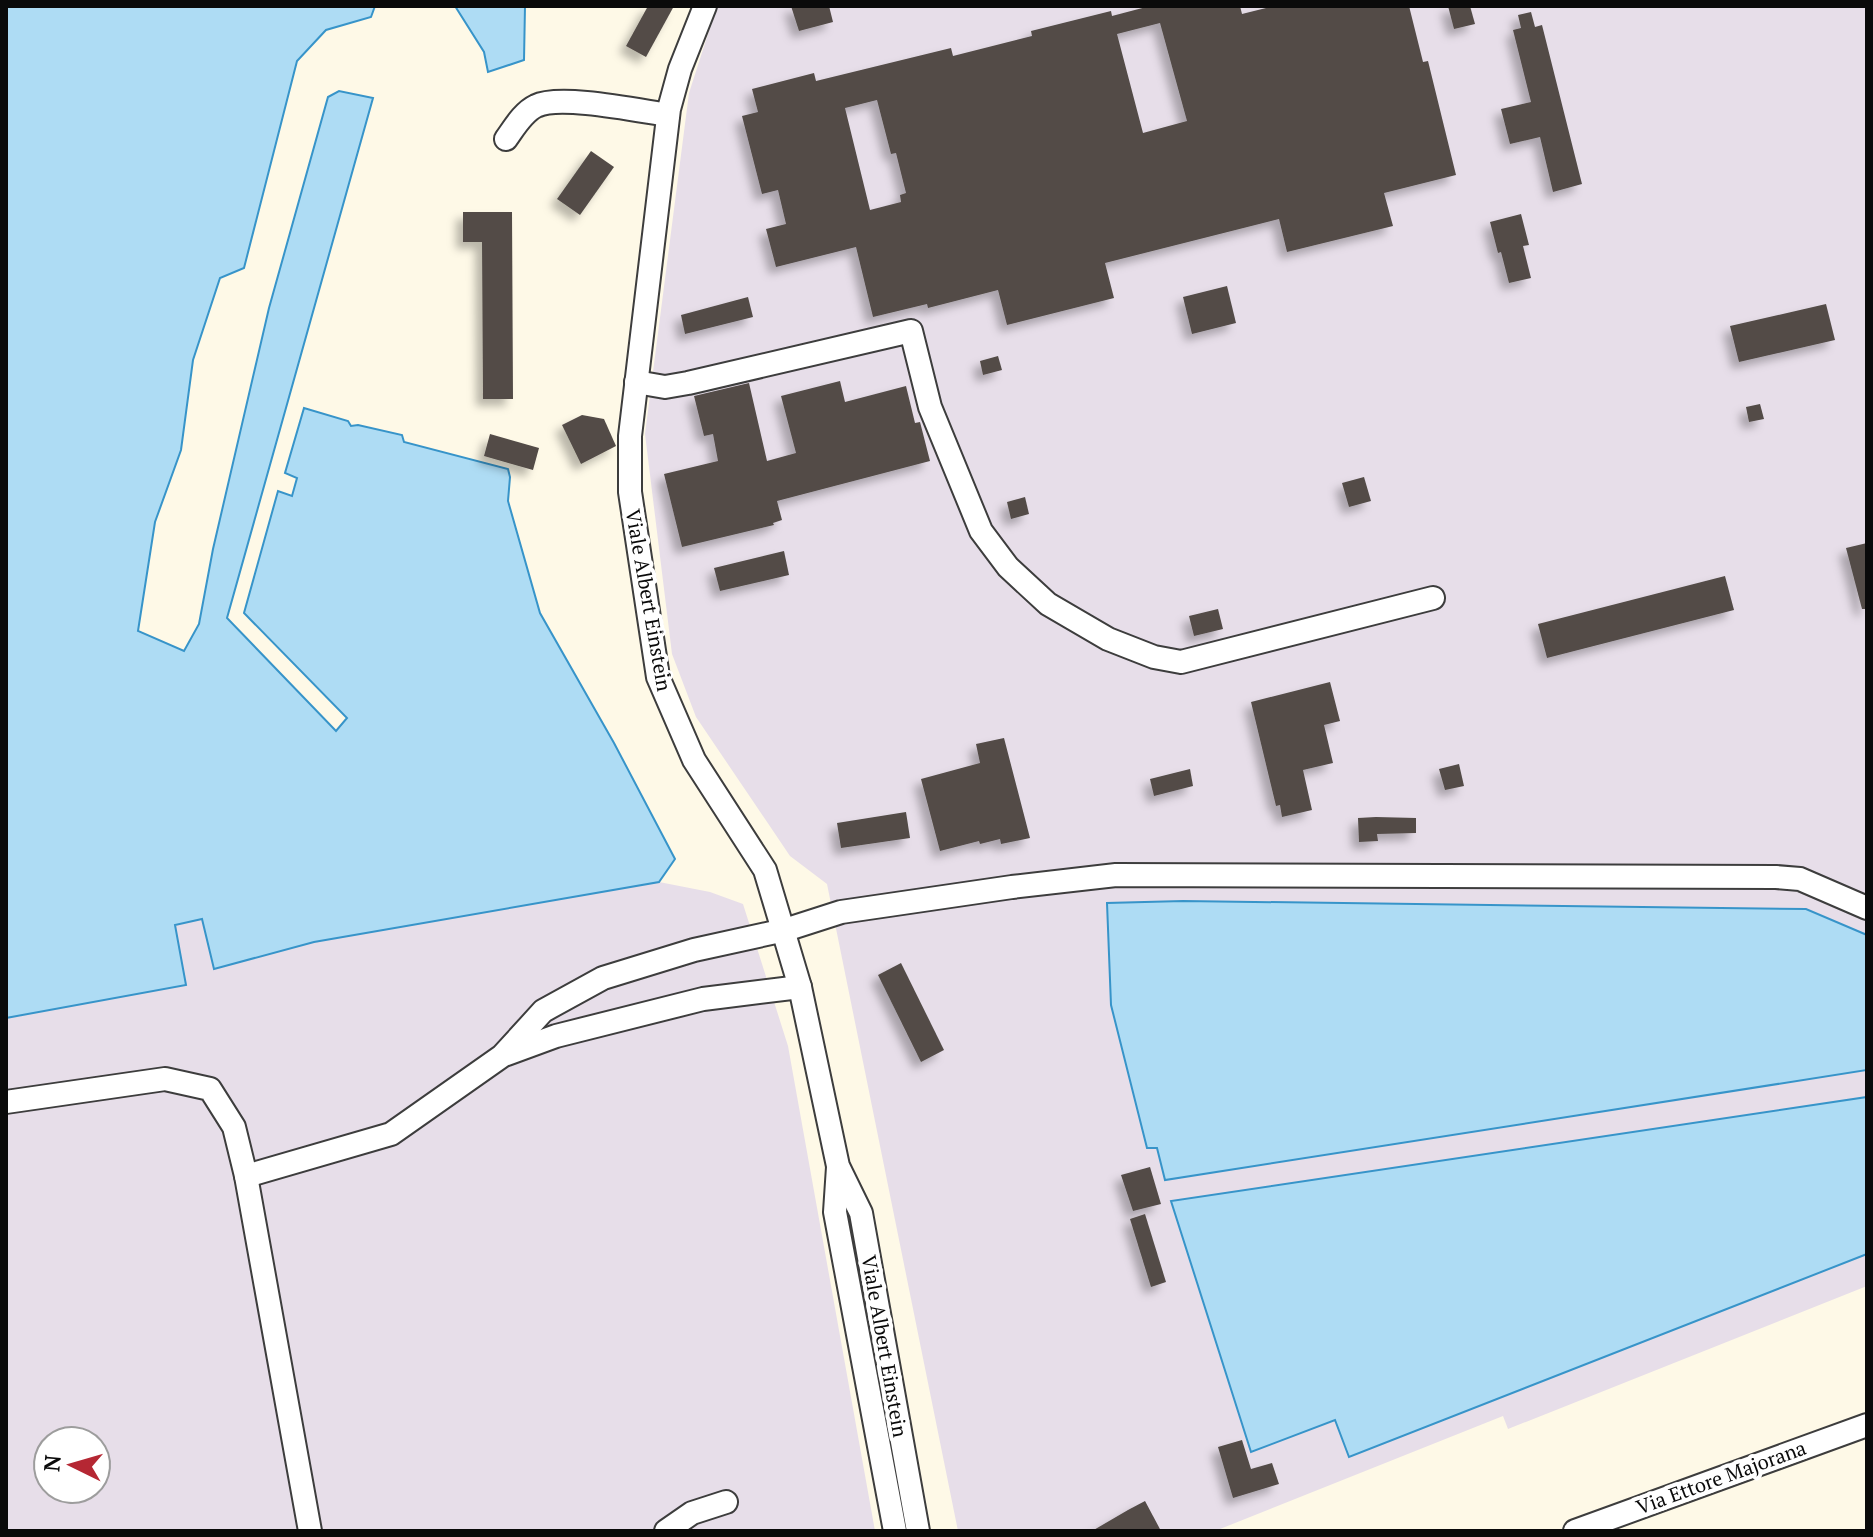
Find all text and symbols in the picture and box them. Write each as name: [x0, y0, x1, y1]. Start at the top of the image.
street label: Viale Albert Einstein: [620, 507, 678, 693]
street label: Viale Albert Einstein: [856, 1253, 914, 1439]
north arrow: [32, 1425, 112, 1505]
street label: Via Ettore Majorana: [1632, 1434, 1810, 1520]
text: N: [36, 1453, 67, 1473]

